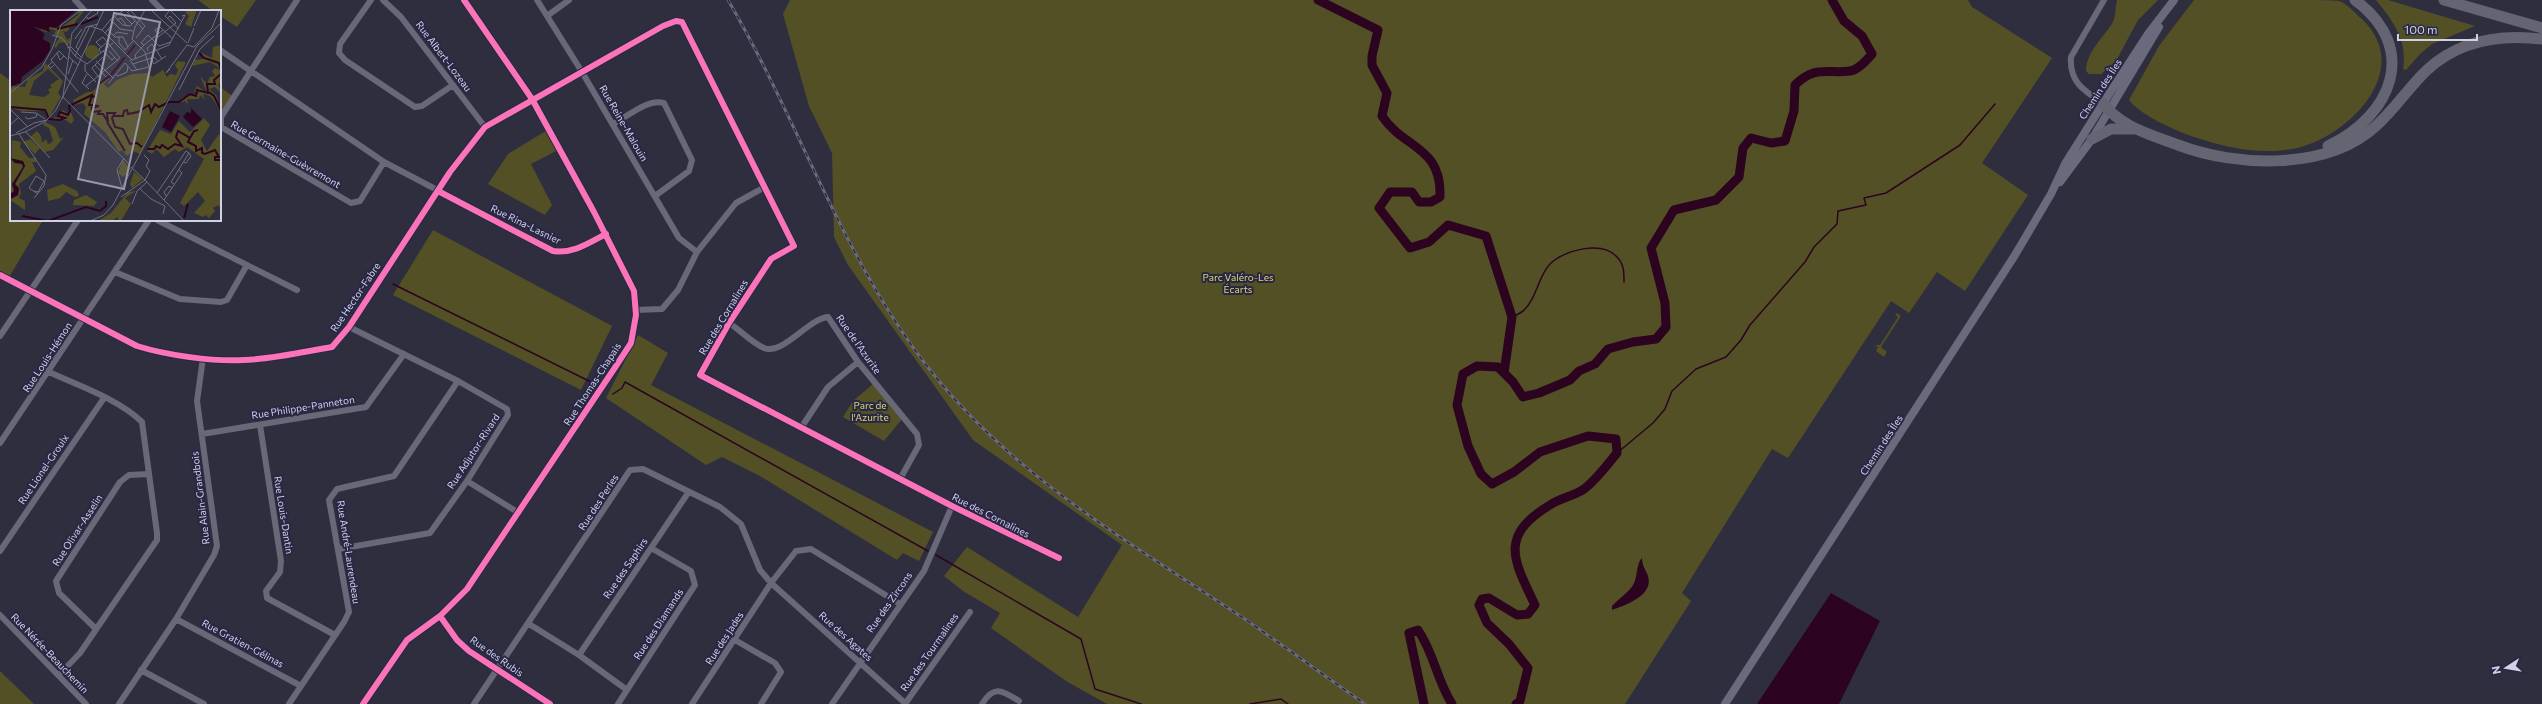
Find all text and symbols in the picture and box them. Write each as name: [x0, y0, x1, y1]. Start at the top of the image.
inset map: [10, 10, 221, 221]
scale bar: [2398, 16, 2477, 42]
street label: Rue Albert-Lozeau: [414, 18, 474, 94]
text: 100 m: [2404, 22, 2438, 36]
street label: Chemin des Îles: [2076, 56, 2124, 121]
street label: Rue Reine-Malouin: [597, 83, 651, 163]
street label: Rue Germaine-Guèvremont: [229, 118, 343, 190]
street label: Rue Rina-Lasnier: [489, 202, 563, 246]
street label: Rue Hector-Fabre: [327, 260, 383, 334]
park label: Parc Valéro-Les Écarts: [1202, 271, 1274, 295]
street label: Rue des Cornalines: [696, 277, 750, 357]
street label: Rue de l'Azurite: [834, 312, 884, 376]
street label: Rue Louis-Hémon: [20, 320, 74, 394]
street label: Rue Thomas-Chapais: [561, 340, 624, 428]
street label: Rue Philippe-Panneton: [251, 393, 355, 421]
park label: Parc de l'Azurite: [851, 399, 889, 423]
street label: Rue Adjutor-Rivard: [444, 411, 502, 491]
street label: Chemin des Îles: [1857, 412, 1905, 477]
street label: Rue Lionel-Groulx: [15, 431, 71, 506]
street label: Rue Alain-Grandbois: [188, 450, 212, 545]
street label: Rue des Perles: [575, 471, 621, 532]
street label: Rue Louis-Dantin: [272, 475, 296, 555]
street label: Rue des Cornalines: [950, 490, 1032, 540]
street label: Rue Olivar-Asselin: [49, 492, 105, 568]
street label: Rue André-Laurendeau: [335, 500, 363, 604]
street label: Rue des Saphirs: [600, 535, 650, 601]
street label: Rue des Zircons: [864, 569, 915, 635]
street label: Rue des Diamands: [631, 586, 686, 662]
street label: Rue des Jades: [702, 609, 746, 667]
street label: Rue des Agates: [817, 609, 876, 664]
street label: Rue des Tourmalines: [897, 610, 961, 693]
street label: Rue Nérée-Beauchemin: [9, 611, 91, 695]
street label: Rue Gratien-Gélinas: [200, 616, 286, 670]
street label: Rue des Rubis: [468, 633, 526, 679]
north arrow: [2486, 648, 2526, 688]
text: N: [2489, 665, 2503, 676]

